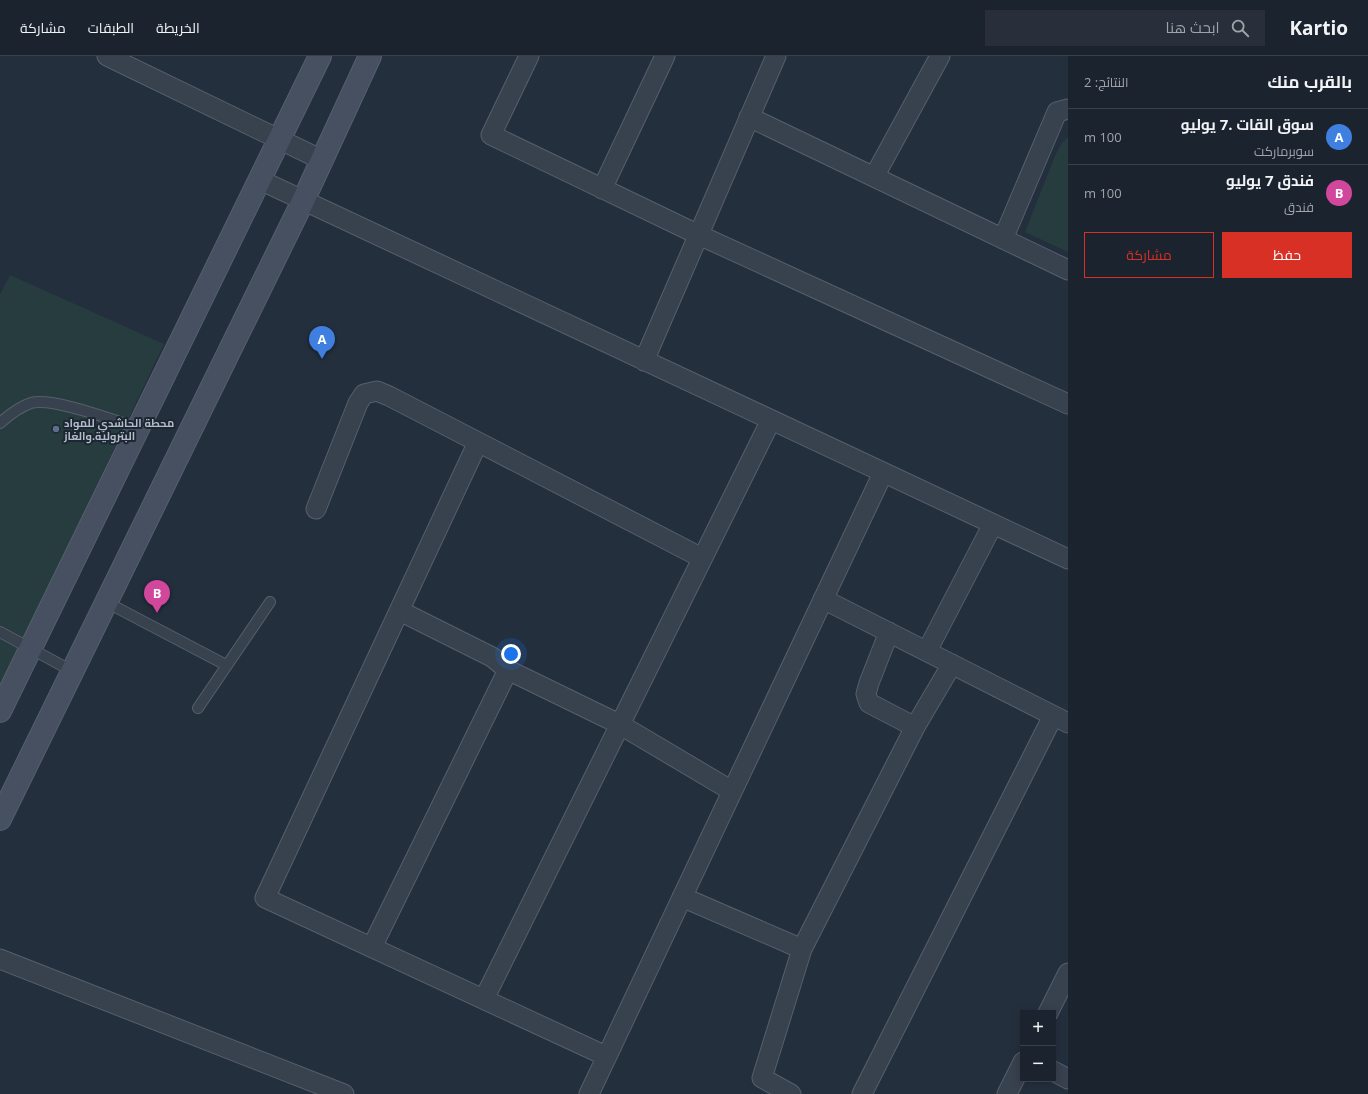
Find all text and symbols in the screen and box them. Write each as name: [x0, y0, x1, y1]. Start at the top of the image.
search box: [985, 10, 1265, 46]
text: Kartio: [1289, 15, 1348, 41]
text: ابحث هنا: [1165, 17, 1219, 37]
icon: search: [1229, 17, 1251, 39]
text: مشاركة: [20, 18, 66, 37]
text: الطبقات: [88, 18, 134, 37]
text: الخريطة: [156, 18, 200, 37]
text: بالقرب منك: [1267, 70, 1352, 93]
text: النتائج: 2: [1084, 73, 1128, 91]
text: سوق القات .7 يوليو: [1181, 114, 1314, 134]
text: 100 m: [1084, 128, 1122, 146]
text: A: [1335, 128, 1344, 146]
text: سوبرماركت: [1254, 142, 1314, 160]
text: فندق 7 يوليو: [1226, 170, 1314, 190]
text: 100 m: [1084, 184, 1122, 202]
text: B: [1335, 184, 1343, 202]
text: فندق: [1284, 198, 1314, 216]
button: مشاركة: [1084, 232, 1214, 278]
button: حفظ: [1222, 232, 1352, 278]
pin: A: [309, 326, 335, 359]
place label: محطة الحاشدي للمواد البترولية.والغاز: [63, 415, 174, 444]
marker: محطة الحاشدي للمواد البترولية.والغاز: [51, 424, 61, 434]
pin: B: [144, 580, 170, 613]
your location: [501, 644, 521, 664]
map controls: [1020, 1010, 1056, 1082]
button: +: [1020, 1010, 1056, 1046]
button: −: [1020, 1046, 1056, 1082]

